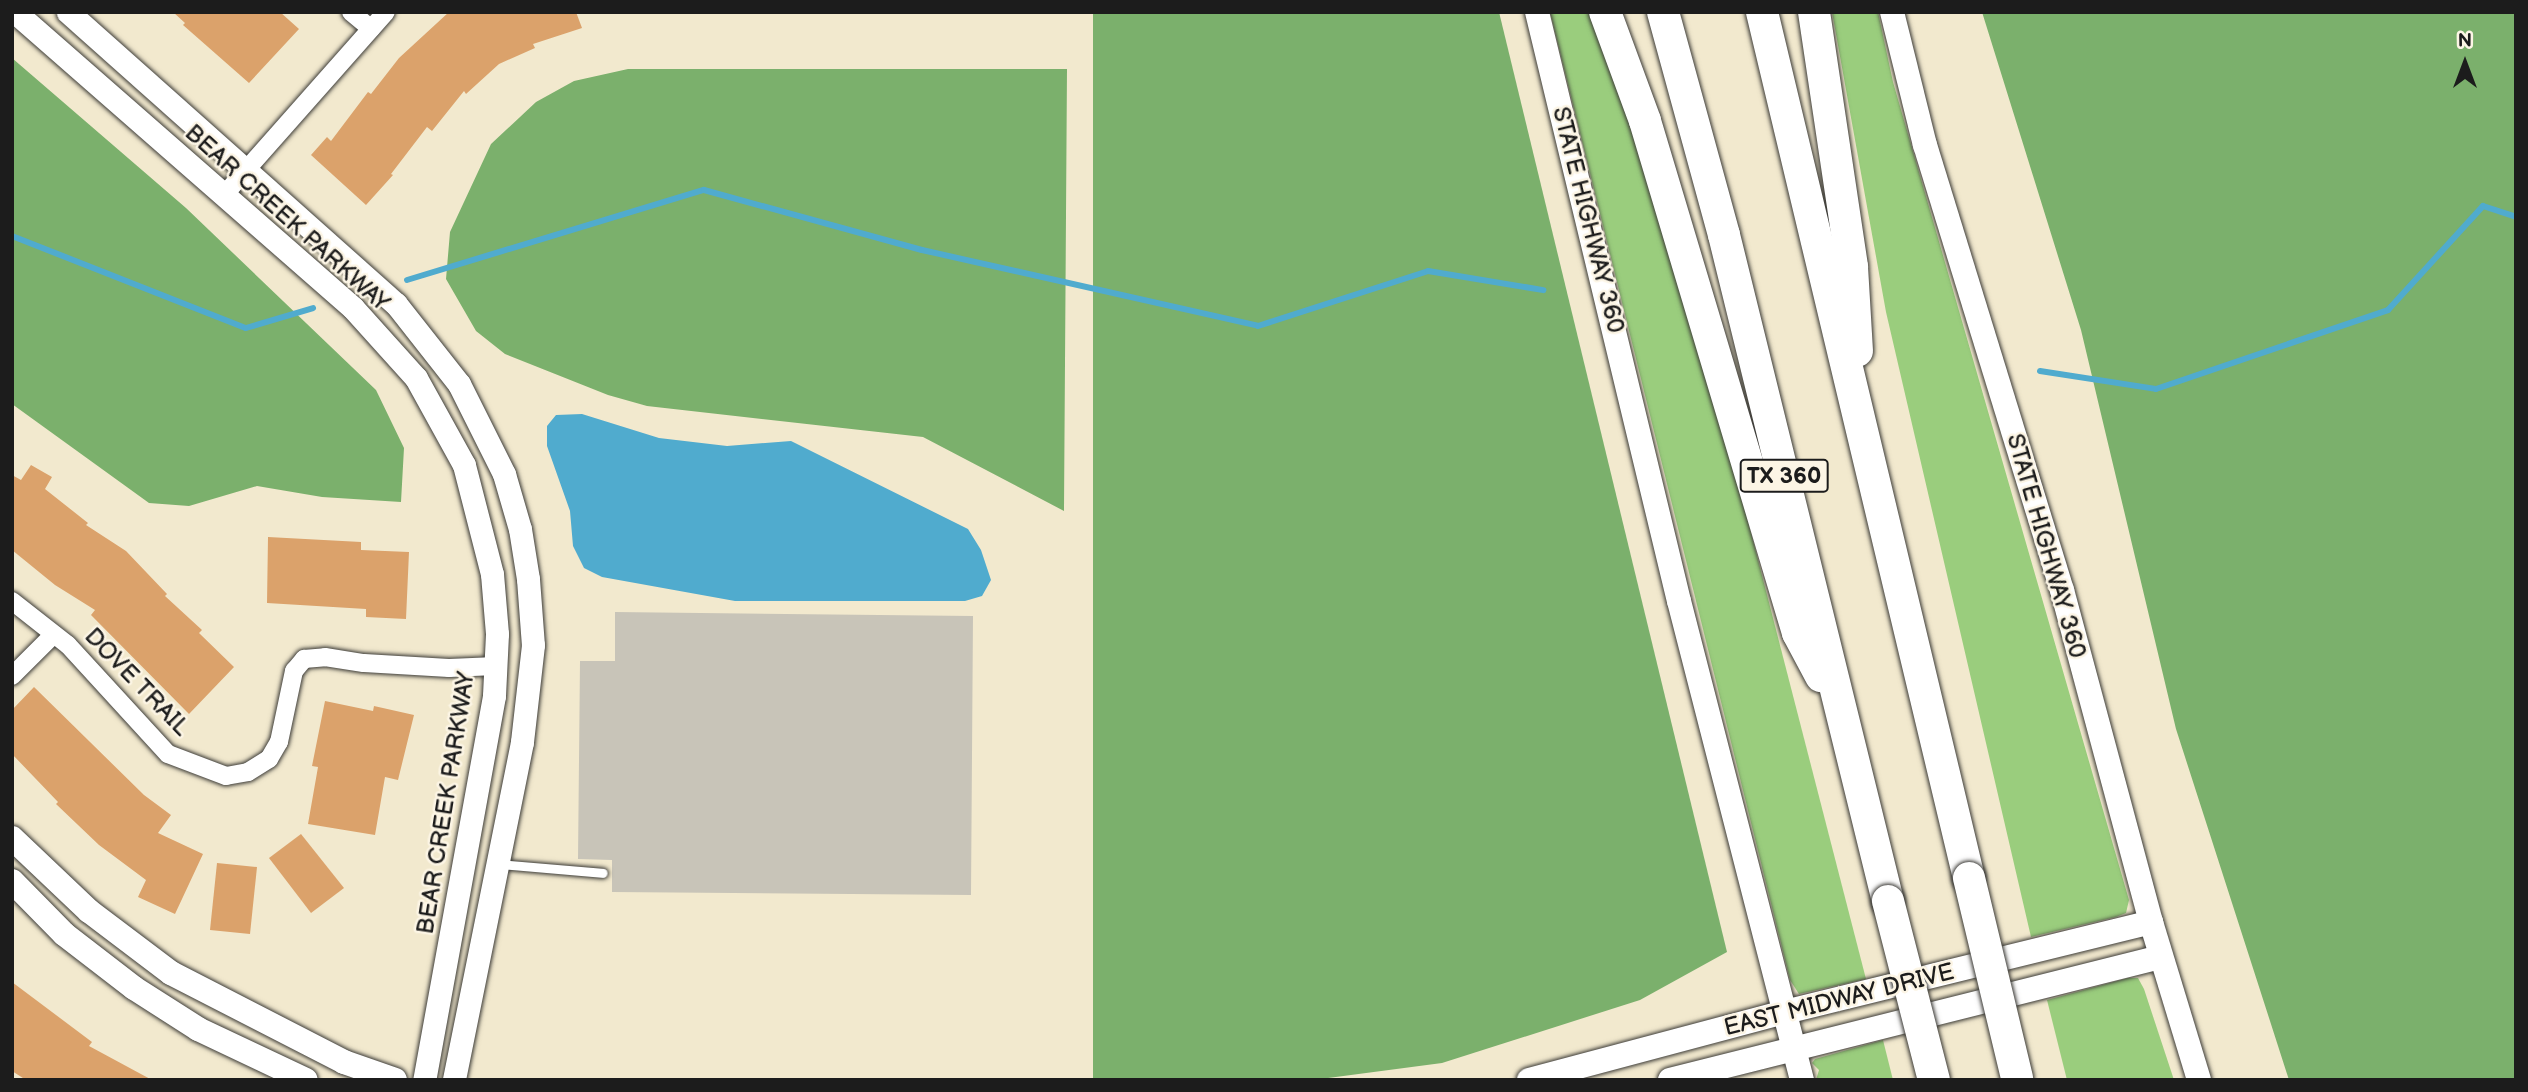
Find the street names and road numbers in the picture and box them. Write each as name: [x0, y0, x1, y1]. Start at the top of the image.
street label: STATE HIGHWAY 360: [1546, 104, 1630, 336]
street label: BEAR CREEK PARKWAY: [179, 119, 395, 317]
street label: STATE HIGHWAY 360: [2000, 430, 2092, 662]
road number: TX 360: [1738, 456, 1830, 496]
street label: DOVE TRAIL: [78, 622, 196, 742]
street label: BEAR CREEK PARKWAY: [411, 670, 481, 936]
street label: EAST MIDWAY DRIVE: [1721, 957, 1957, 1043]

